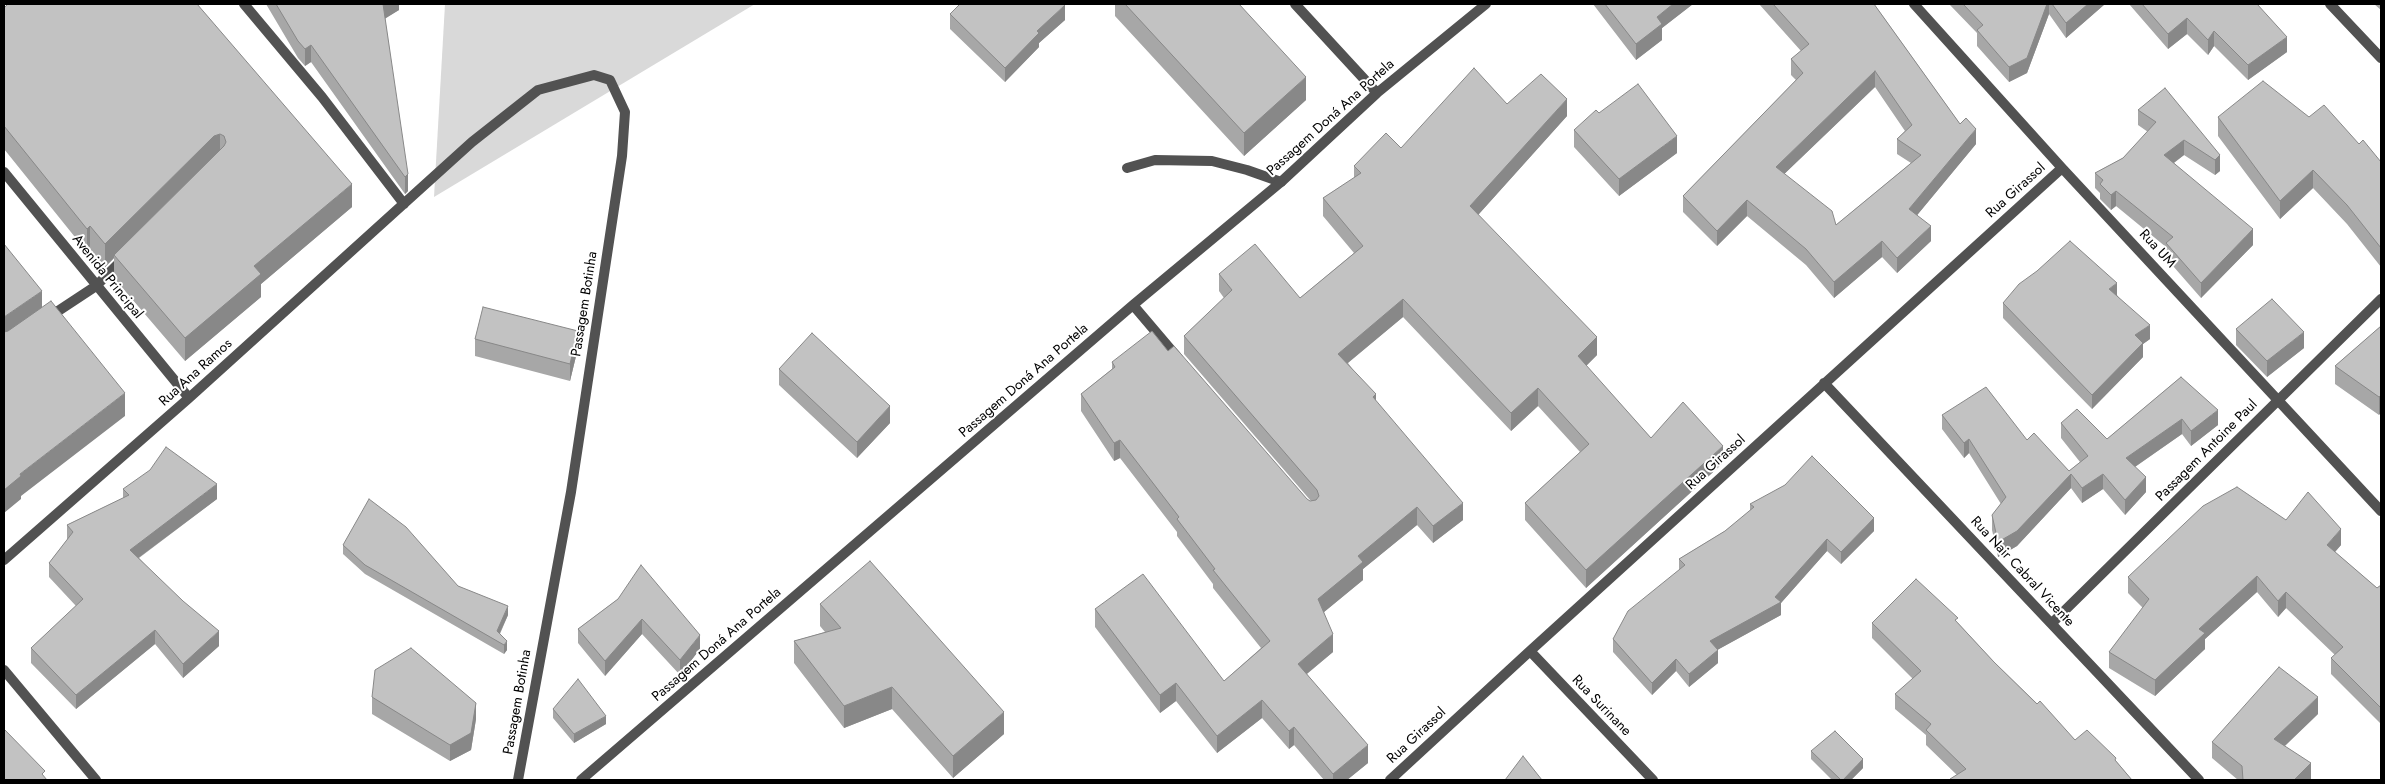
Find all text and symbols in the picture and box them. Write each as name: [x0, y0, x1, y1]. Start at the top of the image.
street label: Passagem Doná Ana Portela: [1264, 56, 1398, 180]
street label: Rua Girassol: [1983, 160, 2049, 222]
street label: Rua UM: [2135, 226, 2179, 272]
street label: Avenida Principal: [68, 232, 146, 322]
street label: Passagem Botinha: [568, 250, 602, 358]
street label: Passagem Doná Ana Portela: [956, 320, 1092, 442]
street label: Rua Ana Ramos: [156, 336, 236, 410]
street label: Passagem Antoine Paul: [2153, 397, 2261, 505]
street label: Rua Girassol: [1683, 432, 1749, 494]
street label: Rua Nair Cabral Vicente: [1967, 513, 2077, 631]
street label: Passagem Doná Ana Portela: [649, 584, 785, 706]
street label: Passagem Botinha: [501, 648, 535, 756]
street label: Rua Surinane: [1568, 672, 1634, 740]
street label: Rua Girassol: [1384, 705, 1450, 767]

